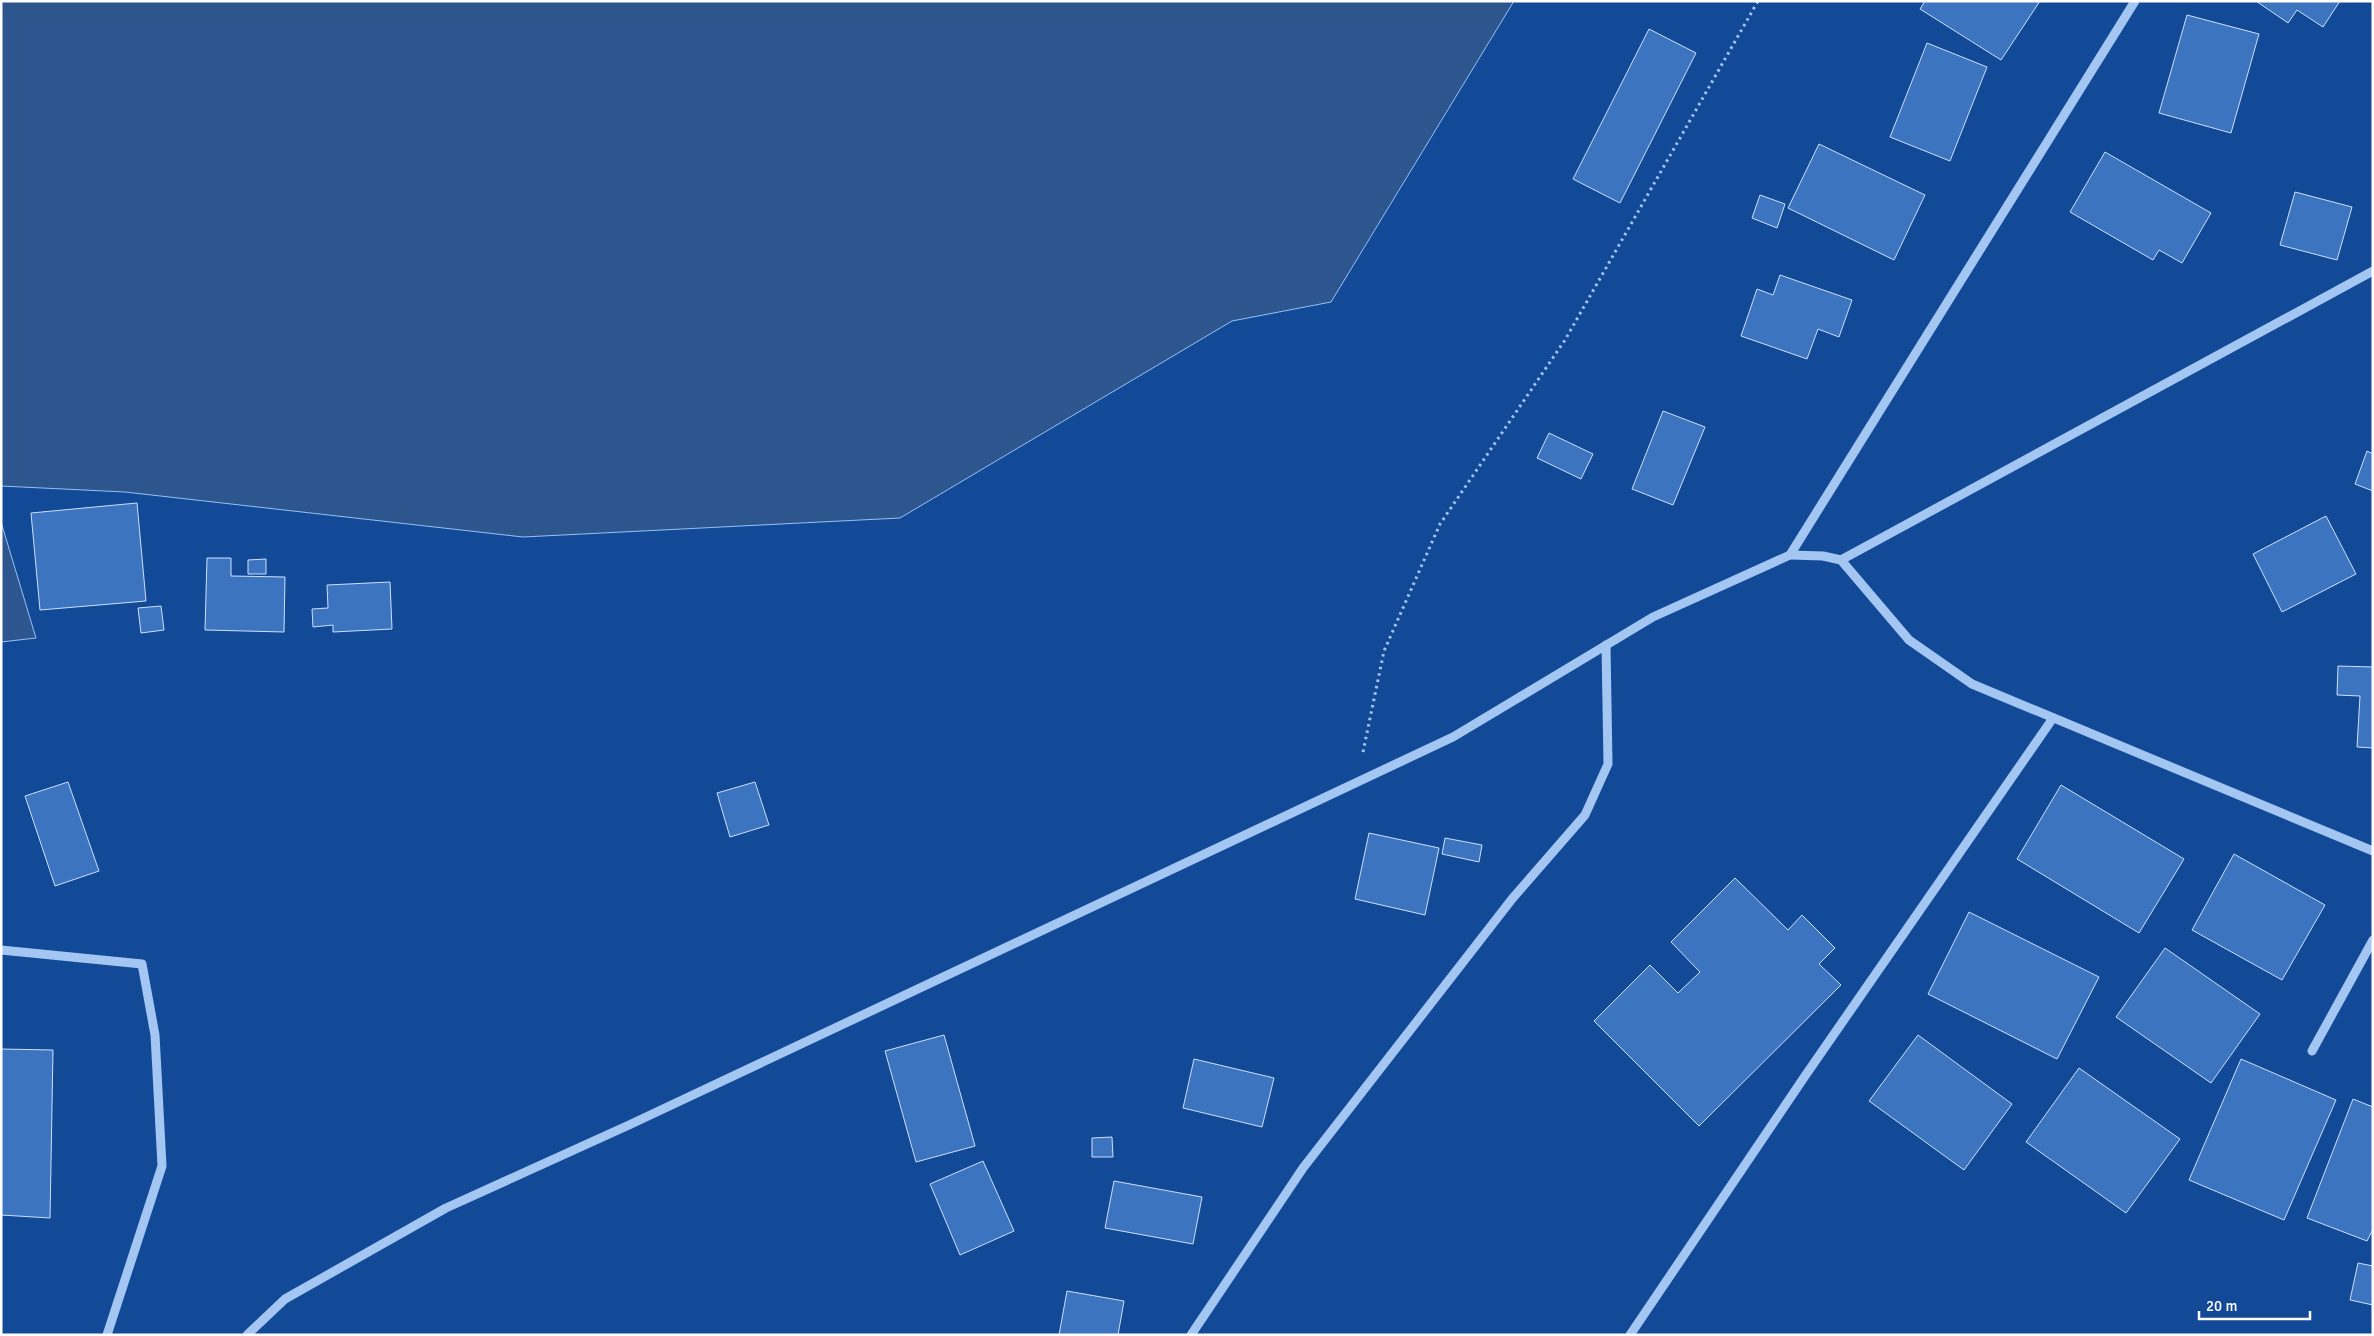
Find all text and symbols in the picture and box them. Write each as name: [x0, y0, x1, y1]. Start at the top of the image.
scale bar: [2199, 1288, 2310, 1320]
text: 20 m: [2206, 1297, 2237, 1315]

